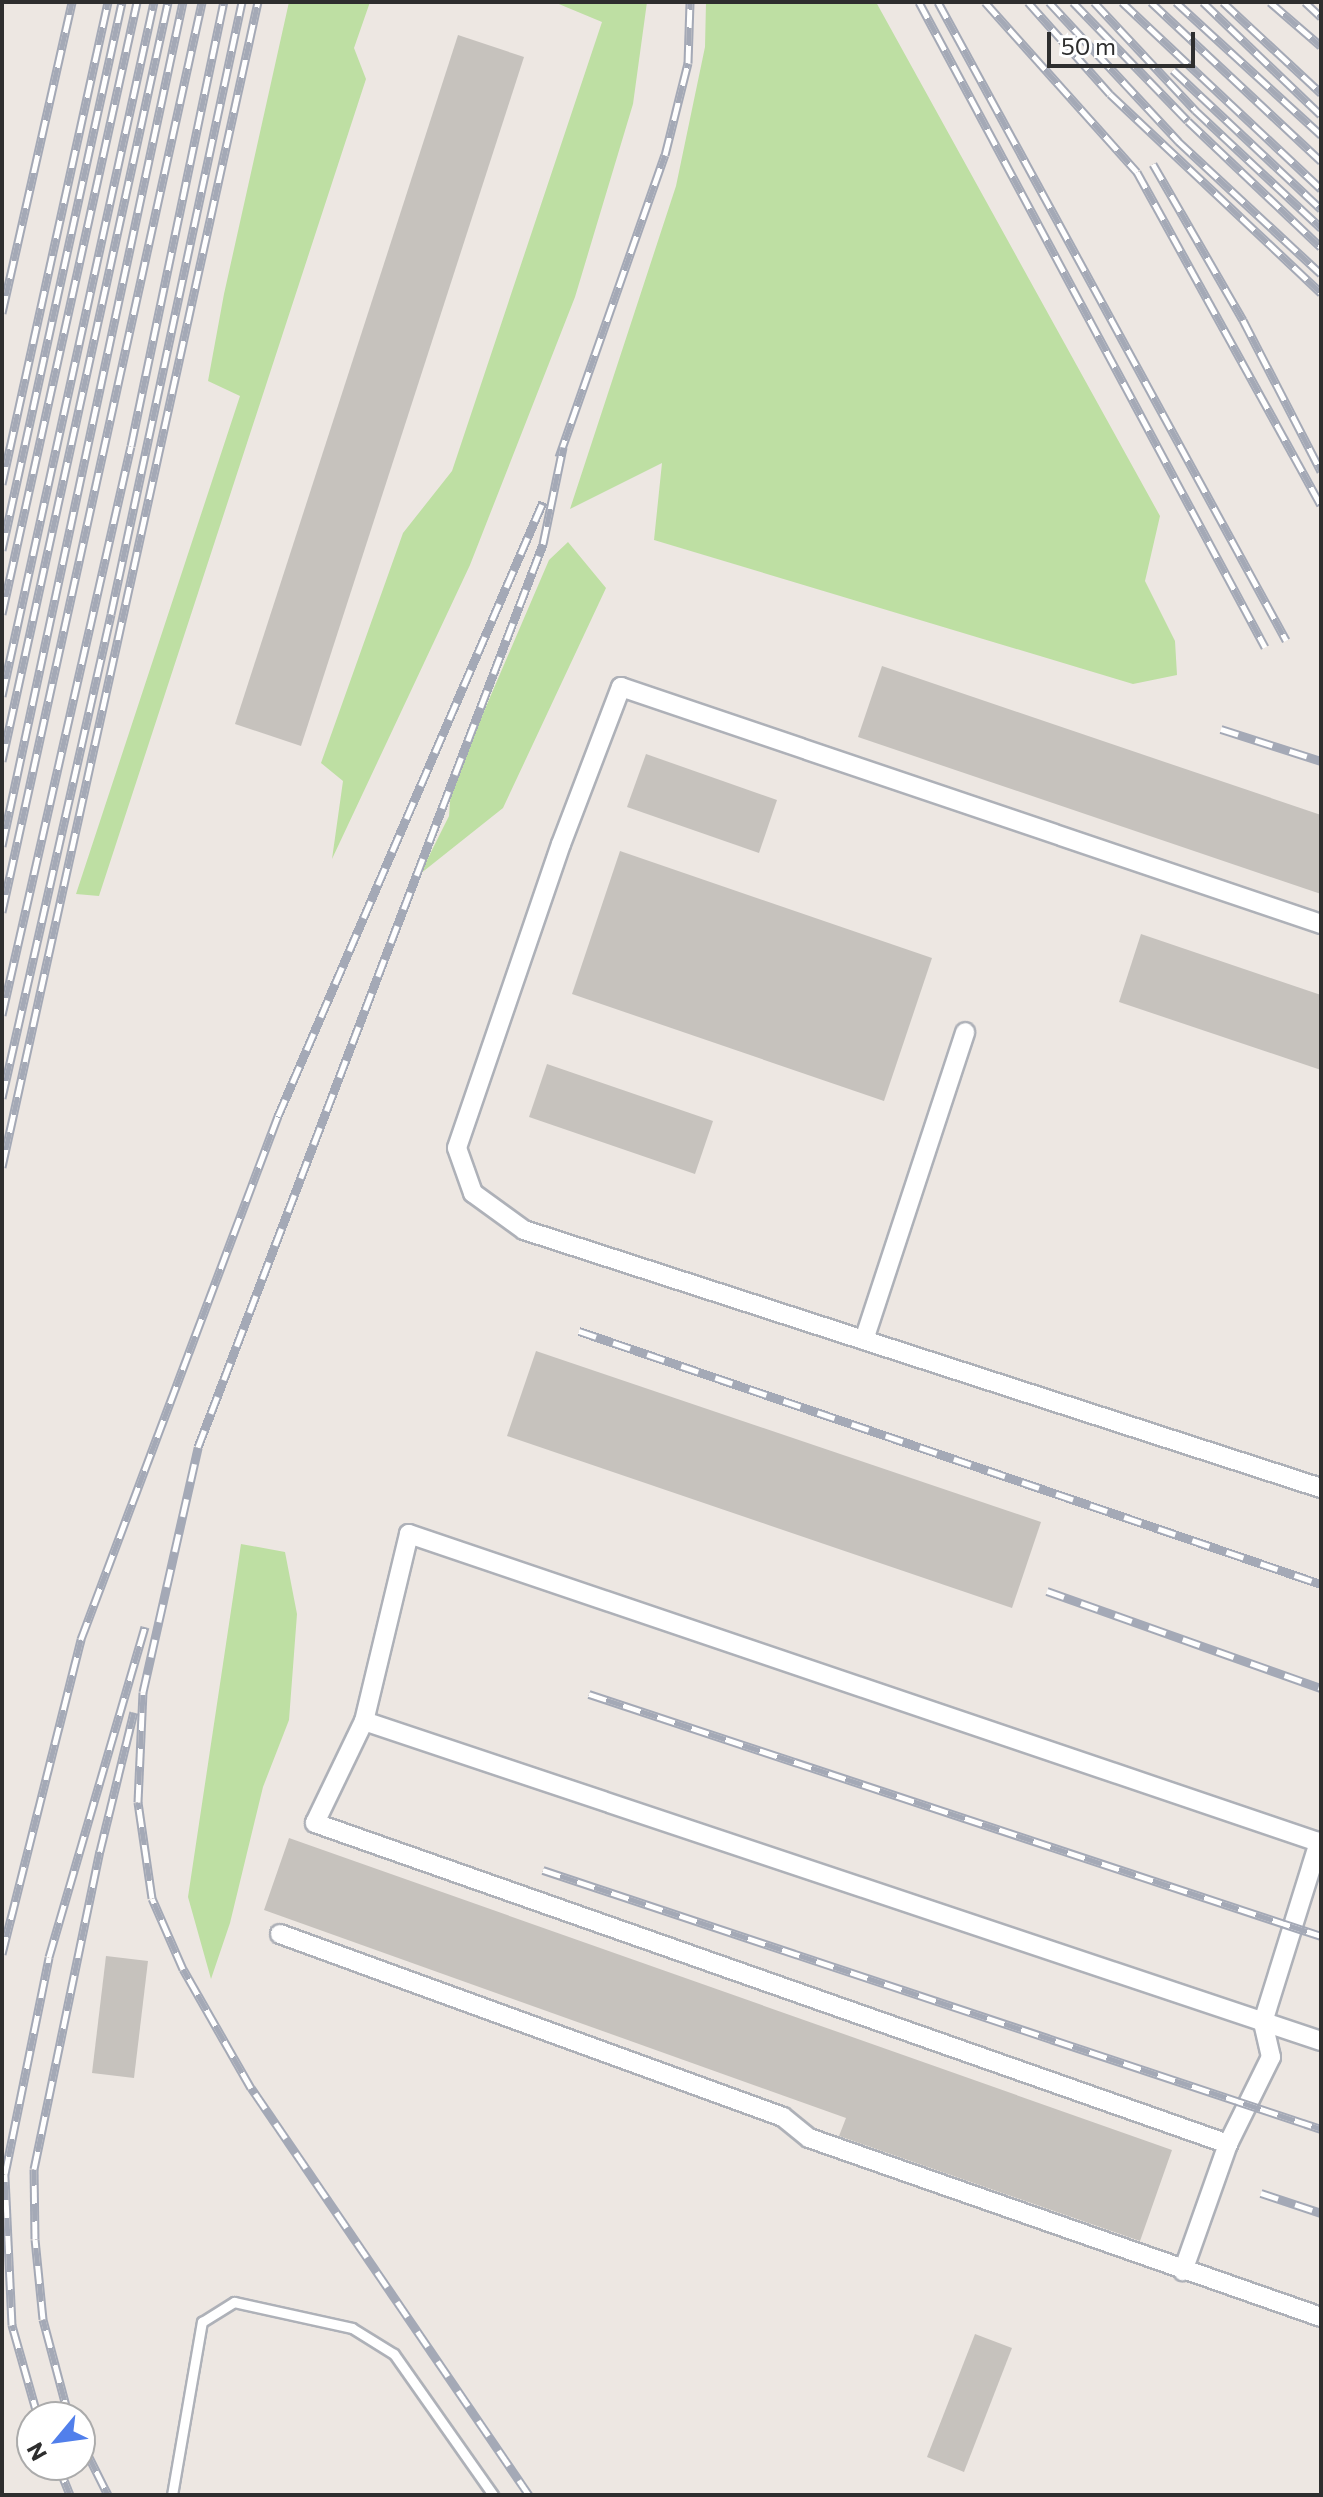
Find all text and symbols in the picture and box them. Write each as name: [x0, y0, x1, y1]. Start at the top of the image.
scale bar: [1051, 16, 1199, 66]
text: 50 m: [1061, 31, 1116, 60]
north arrow: [16, 2401, 96, 2481]
text: N: [21, 2438, 52, 2466]

